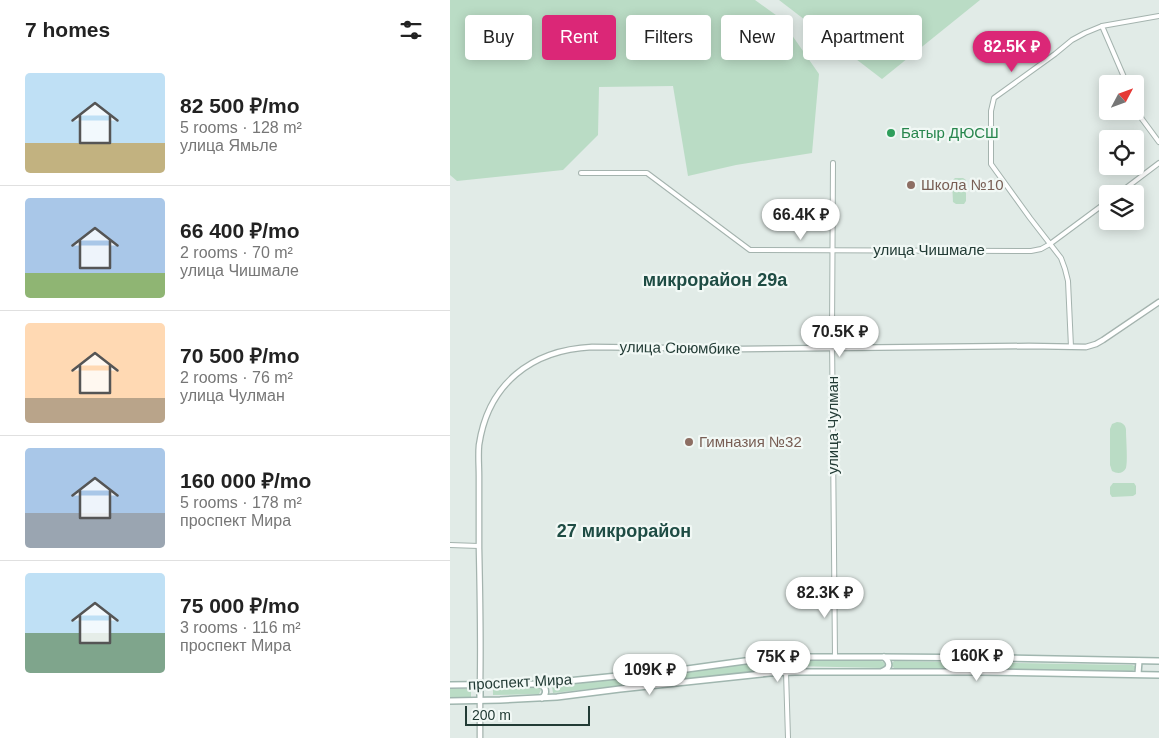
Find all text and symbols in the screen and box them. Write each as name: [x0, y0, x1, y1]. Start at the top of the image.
chip: Buy: [465, 15, 532, 60]
chip: Rent: [542, 15, 616, 60]
chip: Filters: [626, 15, 711, 60]
chip: New: [721, 15, 793, 60]
chip: Apartment: [803, 15, 922, 60]
icon: filters: [397, 16, 425, 44]
text: 7 homes: [25, 18, 110, 41]
pin: 82.5K ₽: [966, 30, 1058, 73]
text: 82.5K ₽: [984, 38, 1040, 55]
north arrow: [1099, 75, 1144, 120]
map controls: [1099, 75, 1144, 230]
icon: home: [65, 93, 125, 153]
text: 82 500 ₽/mo: [180, 94, 300, 117]
text: 5 rooms · 128 m²: [180, 119, 302, 136]
place label: Батыр ДЮСШ: [901, 124, 999, 141]
marker: Батыр ДЮСШ: [885, 127, 897, 139]
button: locate: [1099, 130, 1144, 175]
text: улица Ямьле: [180, 137, 278, 154]
place label: Школа №10: [921, 176, 1004, 193]
marker: Школа №10: [905, 179, 917, 191]
button: layers: [1099, 185, 1144, 230]
pin: 66.4K ₽: [755, 198, 847, 241]
text: 66.4K ₽: [773, 206, 829, 223]
icon: home: [65, 218, 125, 278]
text: 66 400 ₽/mo: [180, 219, 300, 242]
street label: улица Чишмале: [873, 241, 985, 258]
text: 2 rooms · 70 m²: [180, 244, 293, 261]
text: улица Чишмале: [180, 262, 299, 279]
district label: микрорайон 29а: [643, 270, 788, 290]
pin: 70.5K ₽: [794, 316, 886, 358]
text: 70.5K ₽: [812, 323, 868, 340]
street label: улица Сююмбике: [619, 338, 741, 357]
icon: home: [65, 343, 125, 403]
text: 70 500 ₽/mo: [180, 344, 300, 367]
text: 2 rooms · 76 m²: [180, 369, 293, 386]
street label: улица Чулман: [824, 376, 841, 474]
text: улица Чулман: [180, 387, 285, 404]
place label: Гимназия №32: [699, 433, 802, 450]
marker: Гимназия №32: [683, 436, 695, 448]
icon: home: [65, 468, 125, 528]
text: 160 000 ₽/mo: [180, 469, 311, 492]
text: 5 rooms · 178 m²: [180, 494, 302, 511]
text: проспект Мира: [180, 512, 291, 529]
district label: 27 микрорайон: [557, 521, 691, 541]
pin: 82.3K ₽: [779, 576, 871, 619]
text: 82.3K ₽: [797, 584, 853, 601]
icon: home: [65, 593, 125, 653]
text: 75 000 ₽/mo: [180, 594, 300, 617]
text: 3 rooms · 116 m²: [180, 619, 301, 636]
text: проспект Мира: [180, 637, 291, 654]
pin: 75K ₽: [743, 640, 813, 683]
pin: 160K ₽: [936, 640, 1018, 682]
text: 160K ₽: [951, 647, 1003, 664]
text: 75K ₽: [756, 648, 800, 665]
pin: 109K ₽: [609, 654, 691, 696]
text: 109K ₽: [624, 661, 676, 678]
street label: проспект Мира: [468, 670, 573, 693]
scale bar: [465, 703, 590, 726]
text: 200 m: [472, 707, 511, 723]

